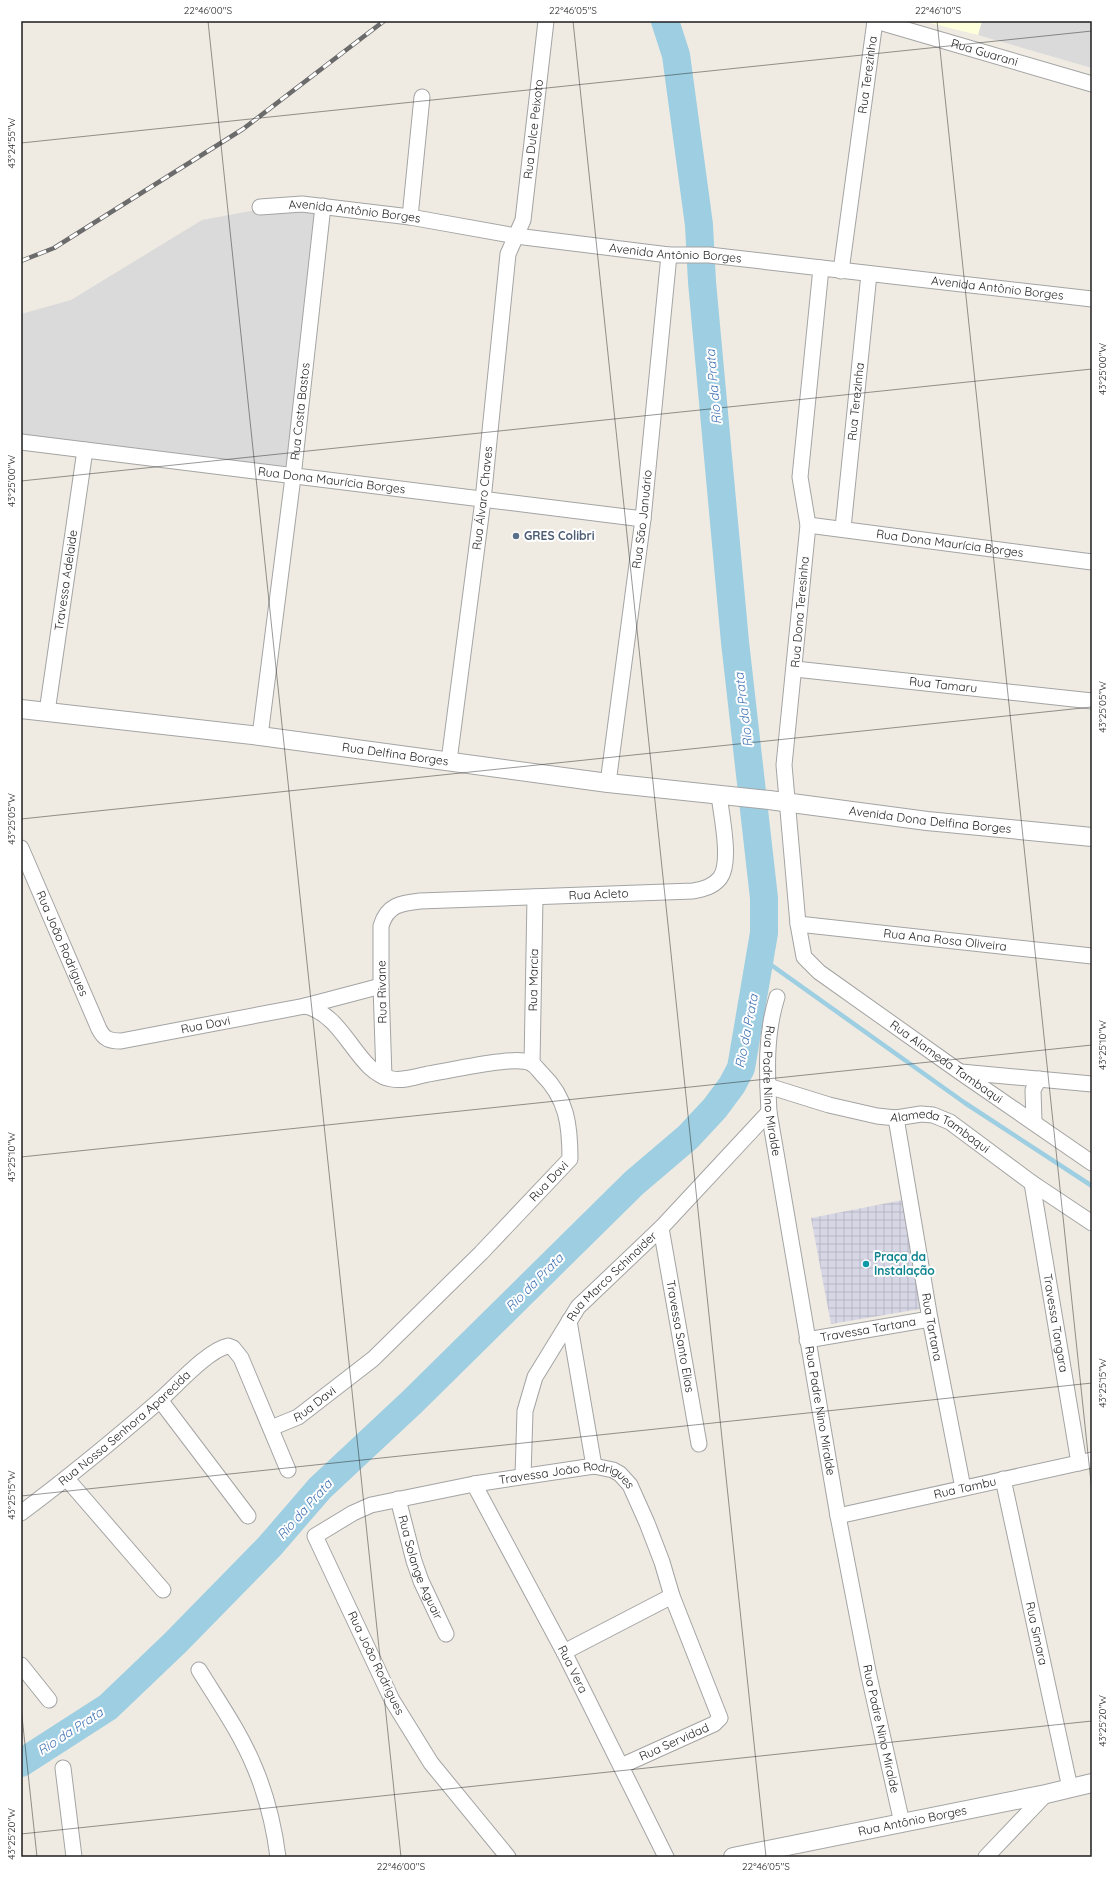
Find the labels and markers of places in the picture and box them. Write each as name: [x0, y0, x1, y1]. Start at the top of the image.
place label: GRES Colibri: [524, 528, 595, 543]
marker: GRES Colibri: [511, 531, 521, 541]
place label: Praça da Instalação: [874, 1249, 935, 1278]
marker: Praça da Instalação: [861, 1259, 871, 1269]

